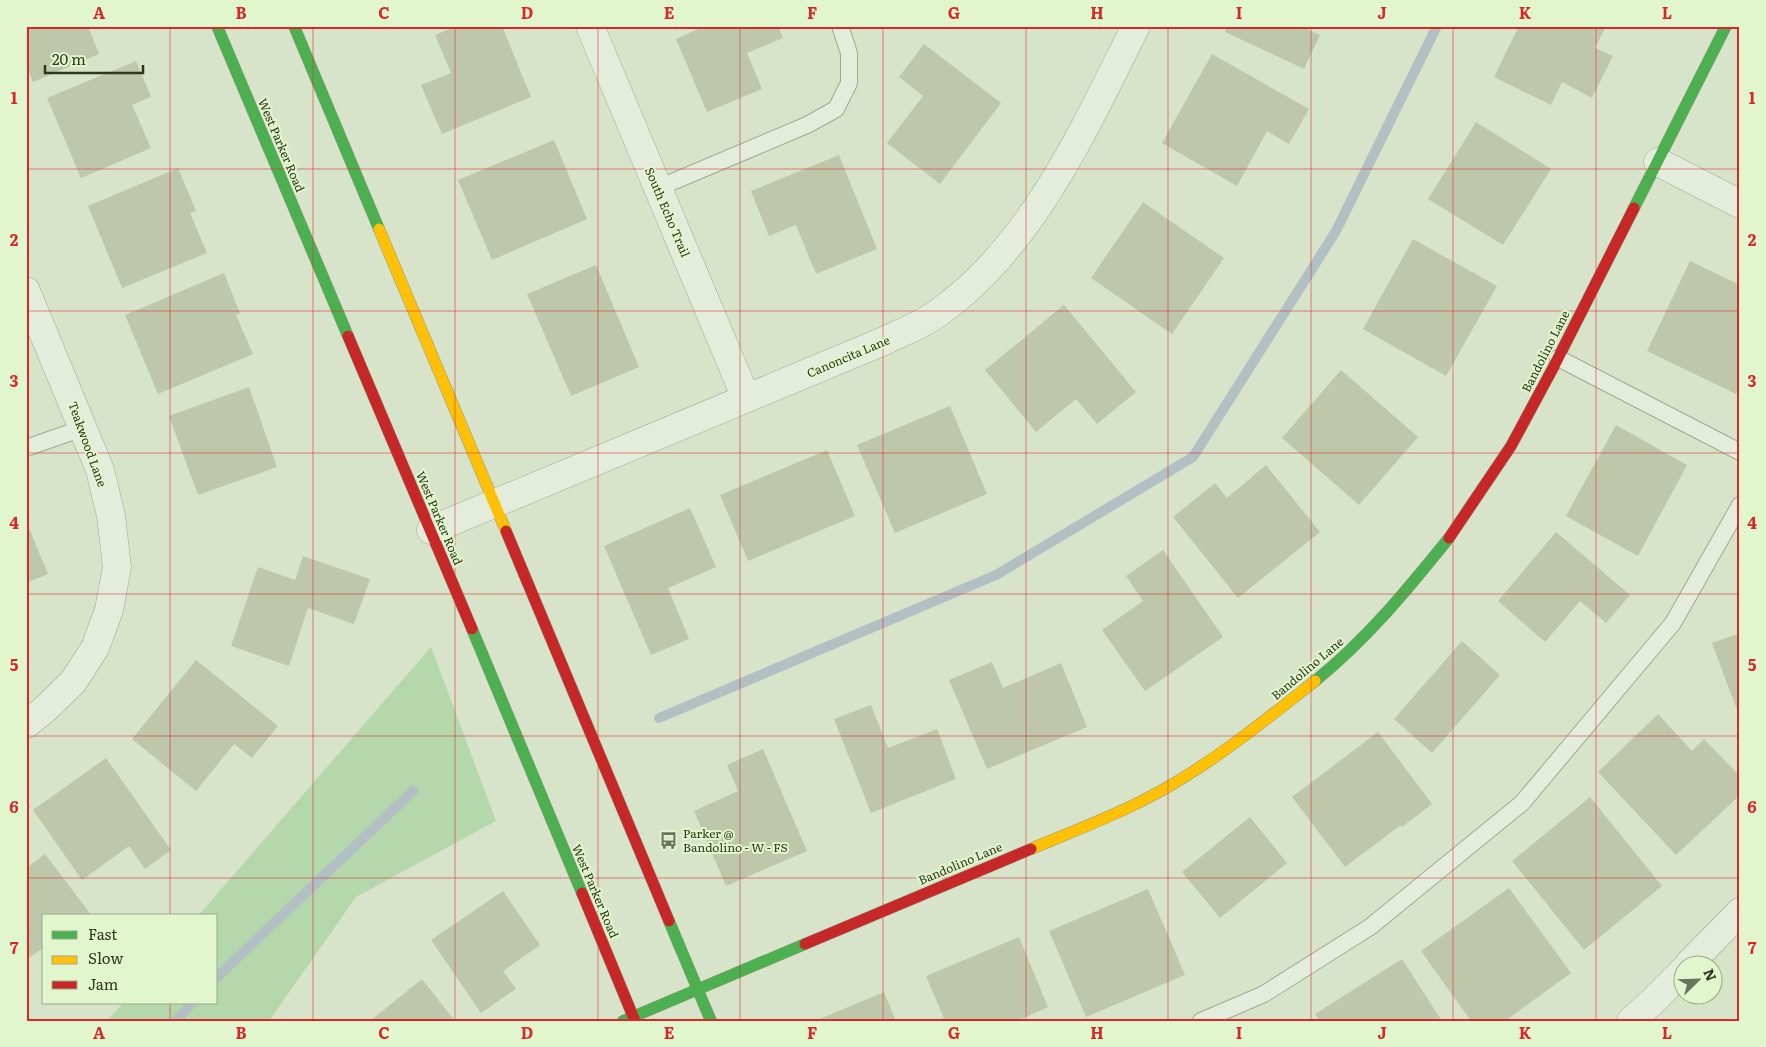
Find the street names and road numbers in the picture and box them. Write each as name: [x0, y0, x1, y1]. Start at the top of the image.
street label: West Parker Road: [254, 95, 310, 195]
street label: South Echo Trail: [641, 164, 695, 260]
street label: Bandolino Lane: [1517, 307, 1573, 395]
street label: Canoncita Lane: [804, 330, 892, 382]
street label: Teakwood Lane: [64, 399, 112, 489]
street label: West Parker Road: [412, 468, 468, 568]
street label: Bandolino Lane: [1267, 632, 1347, 704]
street label: Bandolino Lane: [915, 837, 1005, 889]
street label: West Parker Road: [568, 841, 624, 941]

